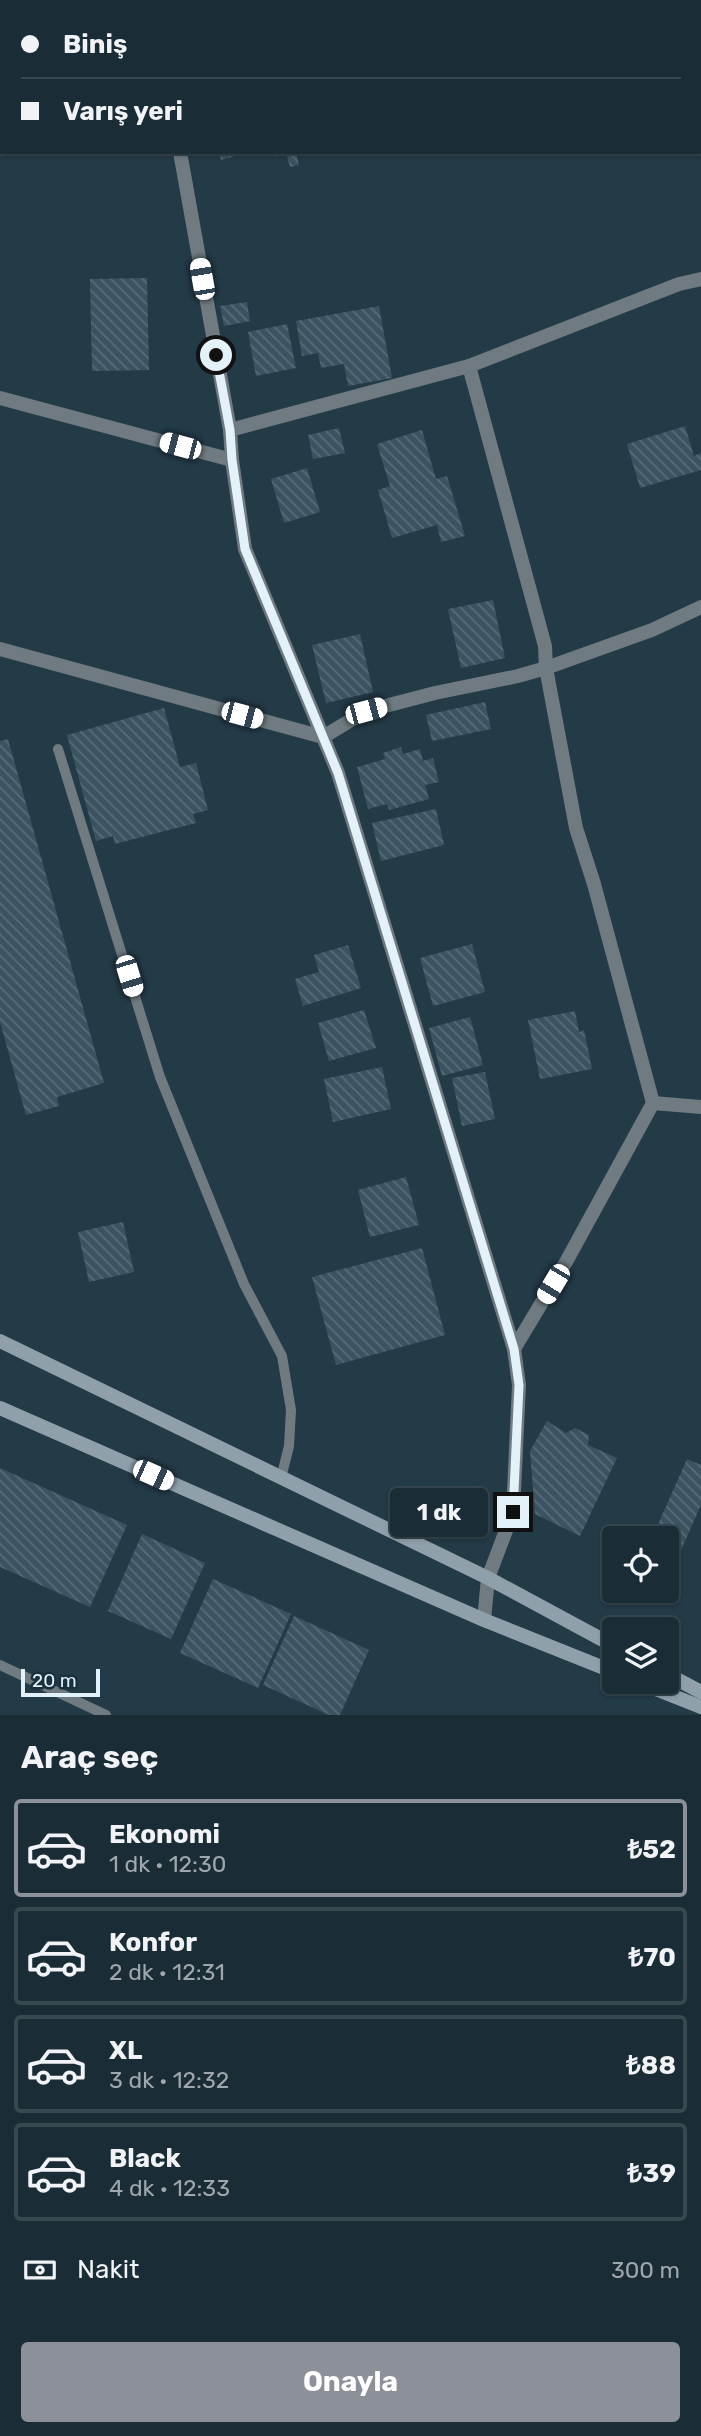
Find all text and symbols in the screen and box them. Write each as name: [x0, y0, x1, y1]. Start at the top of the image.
text: Biniş: [63, 29, 127, 60]
text: Varış yeri: [63, 96, 183, 127]
car: [189, 256, 216, 302]
route start: [200, 339, 232, 371]
car: [157, 430, 204, 462]
car: [343, 695, 390, 727]
car: [219, 699, 266, 731]
car: [113, 953, 146, 999]
car: [534, 1261, 573, 1307]
car: [130, 1457, 177, 1493]
callout: 1 dk: [391, 1488, 489, 1536]
route end: [497, 1496, 529, 1528]
text: 1 dk: [417, 1498, 461, 1526]
map controls: [602, 1526, 679, 1694]
button: locate: [602, 1526, 679, 1603]
button: layers: [602, 1617, 679, 1694]
scale bar: [21, 1666, 100, 1698]
text: 20 m: [32, 1669, 77, 1692]
text: Araç seç: [21, 1738, 158, 1776]
icon: car: [25, 1817, 88, 1880]
text: Ekonomi: [109, 1819, 220, 1850]
text: ₺52: [627, 1834, 676, 1865]
text: 1 dk · 12:30: [109, 1850, 226, 1878]
icon: car: [25, 1925, 88, 1988]
text: Konfor: [109, 1927, 197, 1958]
text: ₺70: [629, 1942, 676, 1973]
text: 2 dk · 12:31: [109, 1958, 225, 1986]
icon: car: [25, 2033, 88, 2096]
text: XL: [109, 2035, 142, 2066]
text: ₺88: [626, 2050, 676, 2081]
text: 3 dk · 12:32: [109, 2066, 229, 2094]
icon: car: [25, 2141, 88, 2204]
text: Black: [109, 2143, 181, 2174]
text: ₺39: [627, 2158, 676, 2189]
text: 4 dk · 12:33: [109, 2174, 230, 2202]
icon: cash: [21, 2251, 59, 2289]
text: Nakit: [77, 2254, 139, 2285]
text: 300 m: [611, 2256, 680, 2284]
button: Onayla: [21, 2342, 680, 2422]

